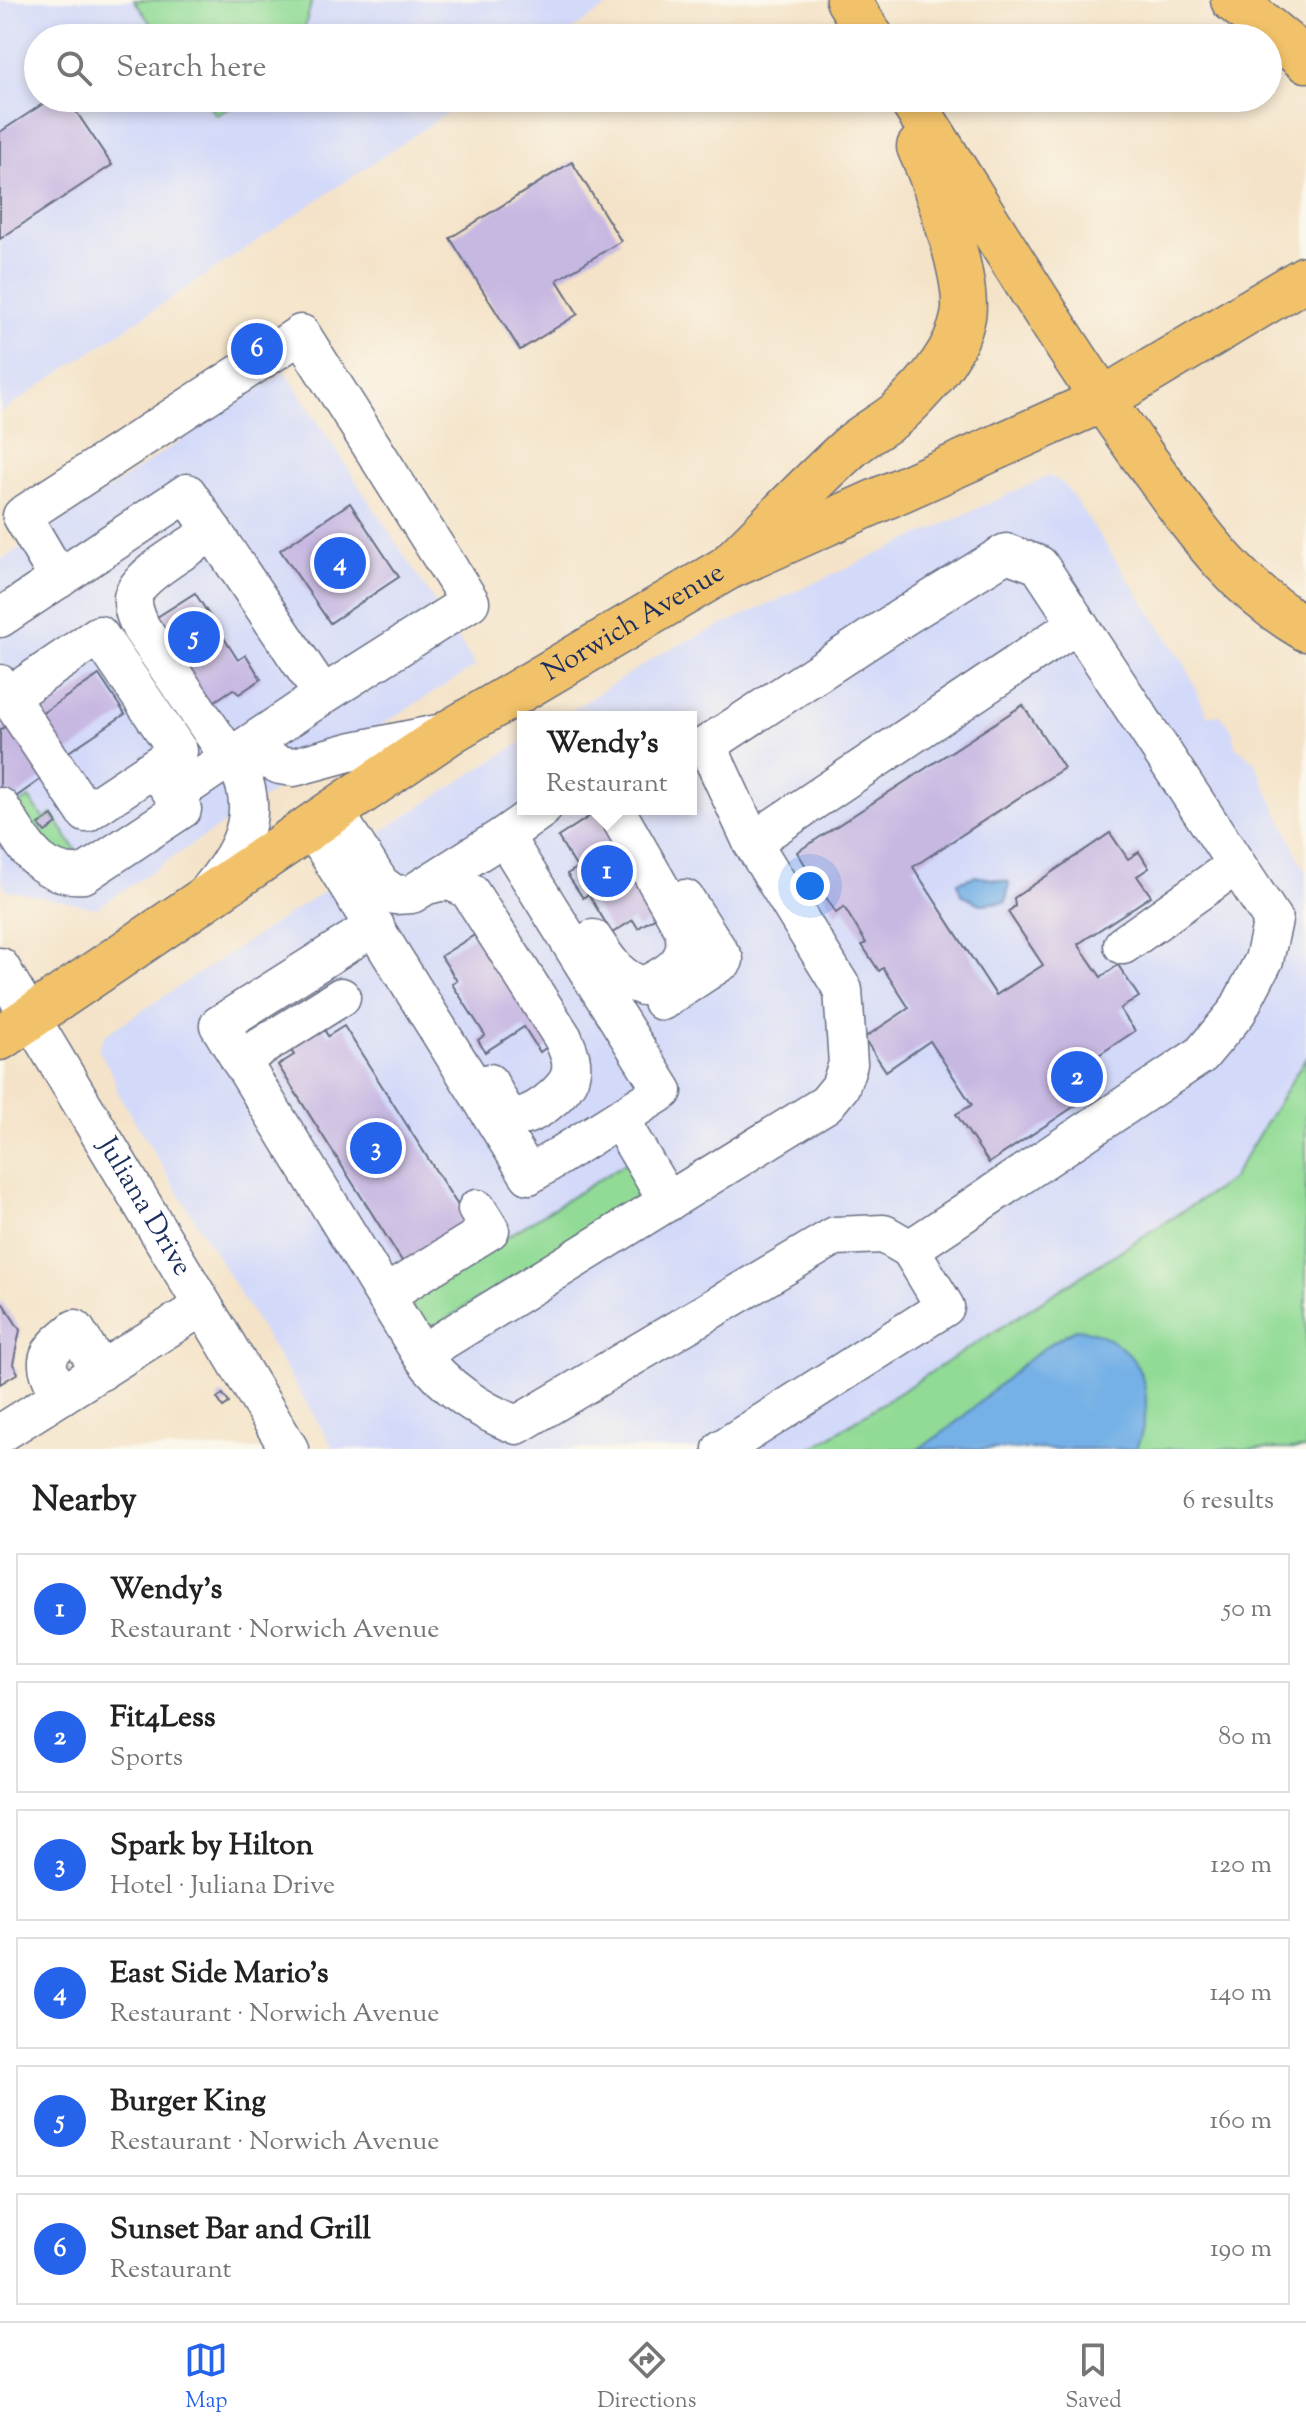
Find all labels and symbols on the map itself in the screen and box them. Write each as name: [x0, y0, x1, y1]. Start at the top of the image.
pin: 6: [231, 319, 283, 379]
pin: 4: [314, 533, 366, 593]
street label: Norwich Avenue: [535, 554, 732, 692]
pin: 5: [168, 607, 220, 667]
pin: 1: [581, 841, 633, 901]
your location: [790, 866, 830, 906]
pin: 2: [1051, 1047, 1103, 1107]
pin: 3: [350, 1118, 402, 1178]
street label: Juliana Drive: [86, 1128, 201, 1284]

